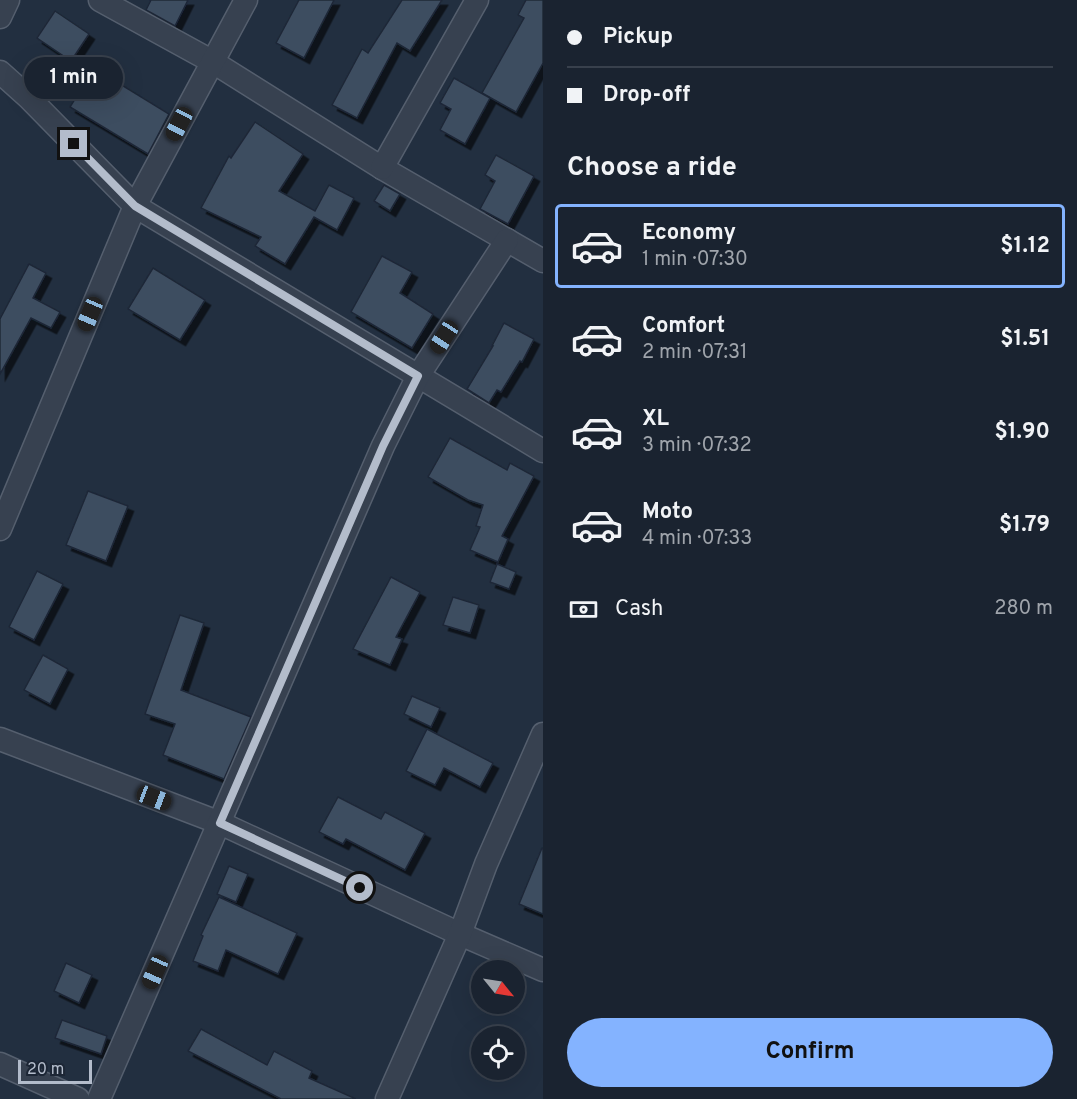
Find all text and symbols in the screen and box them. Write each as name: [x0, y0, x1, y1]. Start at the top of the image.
text: Pickup: [603, 24, 673, 51]
callout: 1 min: [25, 57, 124, 99]
text: 1 min: [49, 65, 98, 91]
text: Drop-off: [603, 82, 690, 109]
car: [163, 104, 195, 144]
route end: [60, 130, 87, 157]
text: Choose a ride: [567, 151, 737, 185]
icon: car: [570, 219, 624, 273]
text: Economy: [642, 220, 736, 247]
text: $1.12: [1000, 233, 1050, 260]
text: 1 min · 07:30: [642, 247, 748, 273]
car: [75, 294, 105, 334]
icon: car: [570, 312, 624, 366]
text: Comfort: [642, 313, 725, 340]
car: [427, 317, 461, 357]
text: $1.51: [1000, 326, 1050, 353]
text: 2 min · 07:31: [642, 340, 747, 366]
icon: car: [570, 405, 624, 459]
text: XL: [642, 406, 669, 433]
text: $1.90: [994, 419, 1050, 446]
text: 3 min · 07:32: [642, 433, 752, 459]
icon: car: [570, 498, 624, 552]
text: Moto: [642, 499, 693, 526]
text: $1.79: [999, 512, 1050, 539]
text: 4 min · 07:33: [642, 526, 752, 552]
icon: cash: [567, 593, 600, 626]
text: Cash: [615, 596, 664, 623]
text: 280 m: [994, 596, 1053, 622]
car: [134, 783, 174, 813]
route start: [346, 874, 373, 901]
car: [139, 952, 171, 992]
north arrow: [471, 960, 525, 1014]
map controls: [471, 960, 525, 1080]
button: Confirm: [567, 1018, 1053, 1087]
button: locate: [471, 1026, 525, 1080]
scale bar: [18, 1057, 92, 1084]
text: 20 m: [27, 1060, 64, 1080]

